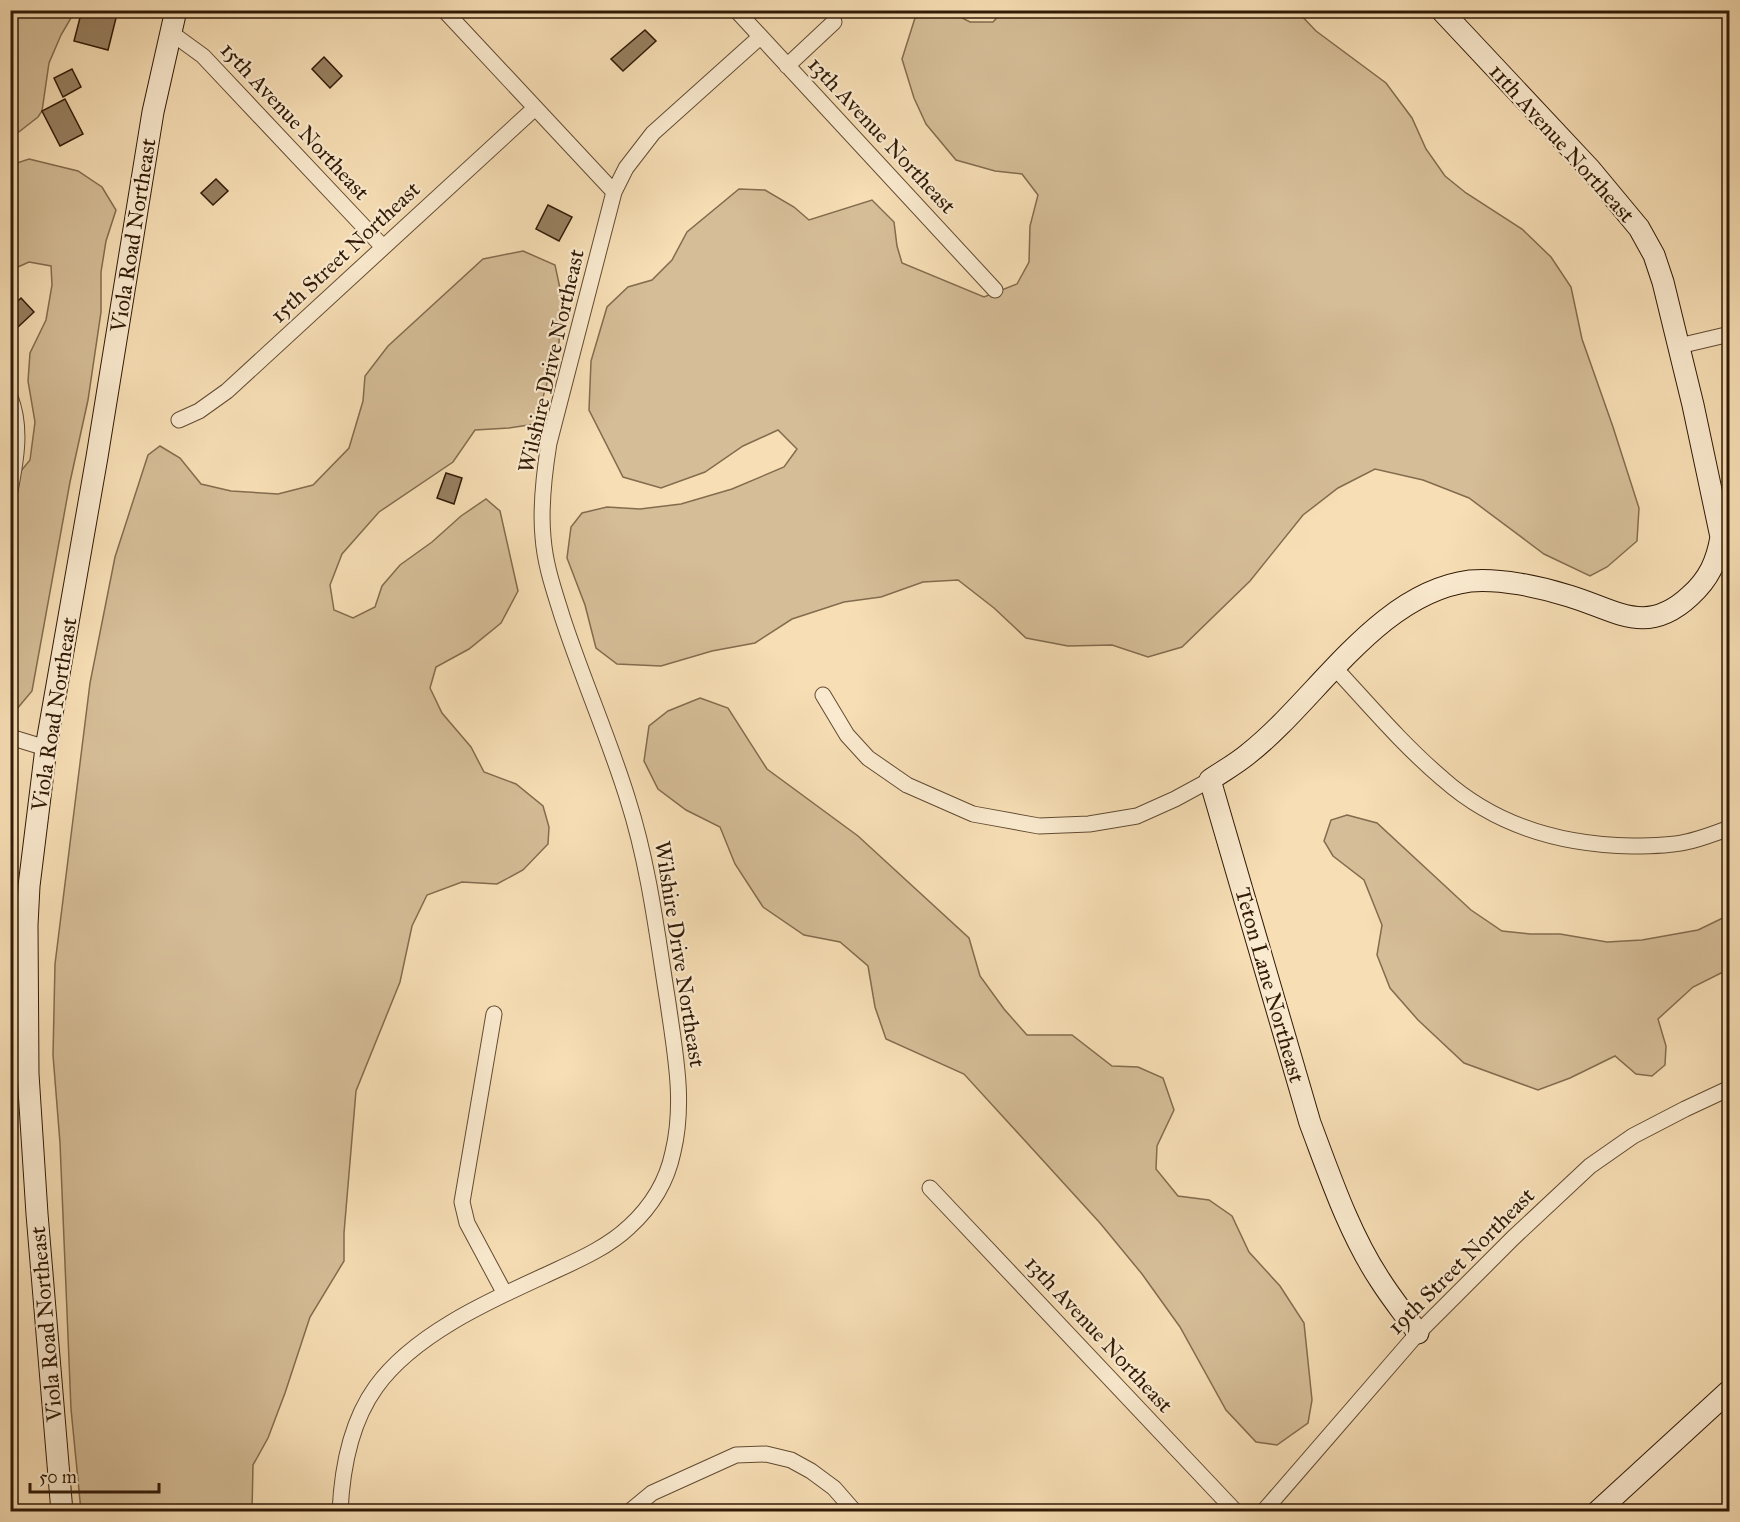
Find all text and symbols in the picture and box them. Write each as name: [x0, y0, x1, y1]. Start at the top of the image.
street label: 15th Avenue Northeast: [215, 36, 375, 206]
street label: 13th Avenue Northeast: [802, 51, 962, 219]
street label: 11th Avenue Northeast: [1483, 58, 1641, 228]
street label: Viola Road Northeast: [104, 136, 162, 335]
street label: 15th Street Northeast: [265, 176, 426, 328]
street label: Wilshire Drive Northeast: [512, 246, 590, 475]
street label: Viola Road Northeast: [25, 615, 83, 814]
street label: Wilshire Drive Northeast: [649, 839, 711, 1069]
street label: Teton Lane Northeast: [1229, 884, 1311, 1086]
street label: 19th Street Northeast: [1382, 1182, 1540, 1340]
street label: Viola Road Northeast: [24, 1225, 68, 1424]
street label: 13th Avenue Northeast: [1019, 1250, 1179, 1418]
scale bar: [30, 1456, 159, 1494]
text: 50 m: [39, 1466, 77, 1488]

